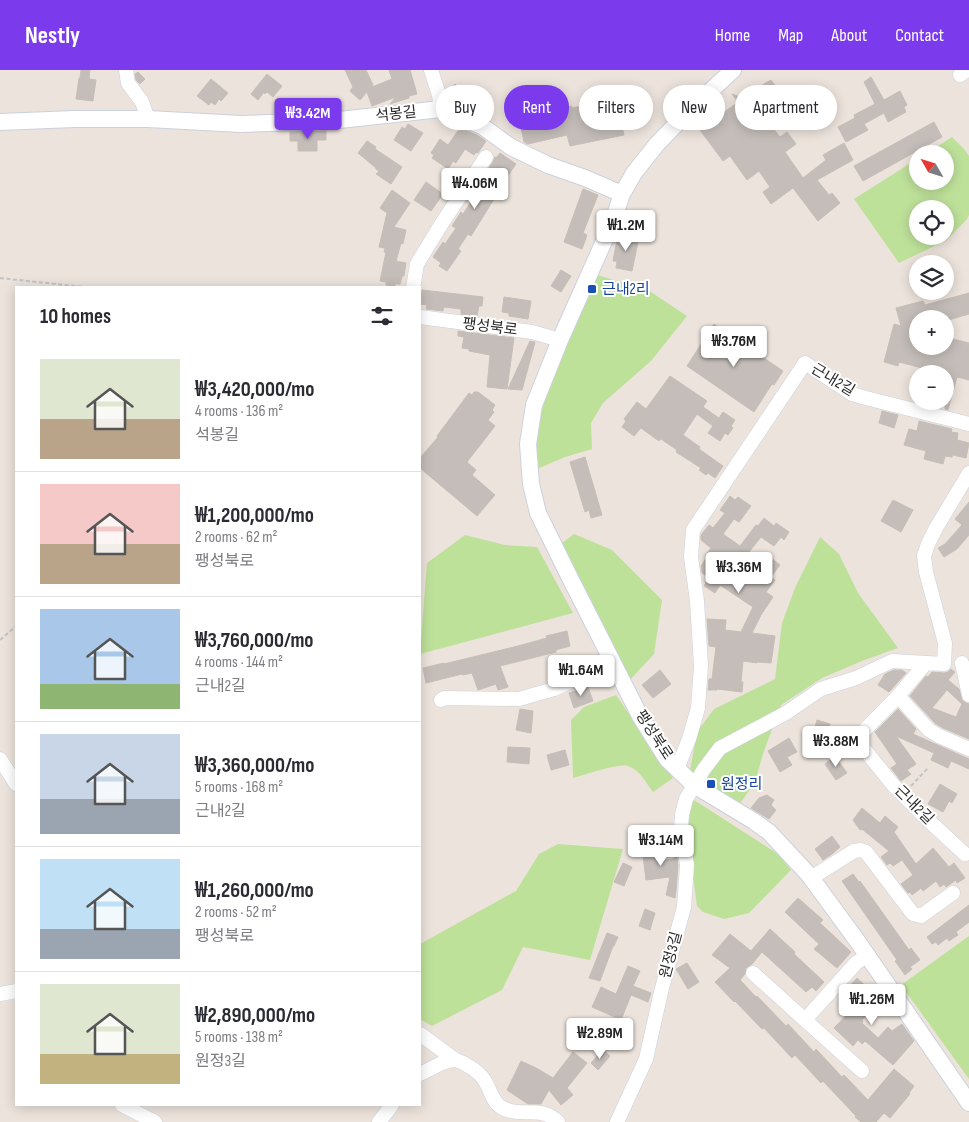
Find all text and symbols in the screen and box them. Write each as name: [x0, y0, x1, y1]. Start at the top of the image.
text: Nestly: [25, 21, 80, 50]
text: Home: [715, 25, 750, 46]
text: Map: [778, 25, 803, 46]
text: About: [831, 25, 867, 46]
text: Contact: [895, 25, 944, 46]
chip: Buy: [436, 85, 494, 130]
chip: Rent: [504, 85, 569, 130]
chip: Filters: [579, 85, 653, 130]
chip: New: [663, 85, 725, 130]
chip: Apartment: [735, 85, 837, 130]
pin: ₩3.42M: [267, 98, 349, 140]
street label: 석봉길: [374, 102, 418, 126]
text: ₩3.42M: [286, 104, 330, 123]
north arrow: [909, 145, 954, 190]
map controls: [909, 145, 954, 410]
pin: ₩4.06M: [434, 168, 516, 210]
text: ₩4.06M: [452, 174, 498, 193]
button: locate: [909, 200, 954, 245]
pin: ₩1.2M: [591, 210, 661, 252]
text: ₩1.2M: [607, 216, 645, 235]
button: layers: [909, 255, 954, 300]
place label: 근내2리: [602, 280, 650, 299]
marker: 근내2리: [586, 283, 598, 295]
icon: filters: [368, 302, 396, 330]
text: 10 homes: [40, 304, 111, 329]
button: +: [909, 310, 954, 355]
street label: 팽성북로: [461, 314, 519, 340]
pin: ₩3.76M: [693, 326, 775, 368]
text: ₩3.76M: [712, 332, 756, 351]
street label: 근내2길: [808, 360, 858, 400]
button: −: [909, 365, 954, 410]
text: ₩3,420,000/mo: [195, 377, 314, 402]
icon: home: [80, 379, 140, 439]
text: 4 rooms · 136 m²: [195, 402, 283, 421]
text: 석봉길: [195, 426, 239, 445]
text: ₩1,200,000/mo: [195, 503, 314, 528]
icon: home: [80, 504, 140, 564]
text: 2 rooms · 62 m²: [195, 528, 278, 547]
text: 팽성북로: [195, 552, 254, 571]
pin: ₩3.36M: [698, 552, 780, 594]
text: ₩3.36M: [716, 558, 762, 577]
text: ₩3,760,000/mo: [195, 628, 313, 653]
icon: home: [80, 629, 140, 689]
text: 4 rooms · 144 m²: [195, 653, 283, 672]
pin: ₩1.64M: [540, 654, 622, 697]
text: ₩1.64M: [559, 661, 603, 680]
text: 근내2길: [195, 677, 246, 696]
street label: 팽성북로: [631, 707, 677, 763]
pin: ₩3.88M: [795, 726, 877, 768]
text: ₩3.88M: [813, 732, 859, 751]
text: ₩3,360,000/mo: [195, 753, 314, 778]
icon: home: [80, 754, 140, 814]
place label: 원정리: [721, 775, 762, 794]
text: 5 rooms · 168 m²: [195, 778, 283, 797]
marker: 원정리: [705, 778, 717, 790]
street label: 근내2길: [890, 781, 938, 829]
text: 근내2길: [195, 802, 246, 821]
pin: ₩3.14M: [620, 824, 702, 867]
text: ₩3.14M: [639, 831, 683, 850]
text: ₩1,260,000/mo: [195, 878, 314, 903]
icon: home: [80, 879, 140, 939]
text: 2 rooms · 52 m²: [195, 903, 277, 922]
text: 팽성북로: [195, 927, 254, 946]
street label: 원정3길: [656, 930, 686, 980]
pin: ₩1.26M: [831, 984, 913, 1026]
text: ₩1.26M: [850, 990, 894, 1009]
text: ₩2,890,000/mo: [195, 1003, 315, 1028]
icon: home: [80, 1004, 140, 1064]
pin: ₩2.89M: [559, 1018, 641, 1060]
text: ₩2.89M: [577, 1024, 623, 1043]
text: 5 rooms · 138 m²: [195, 1028, 283, 1047]
text: 원정3길: [195, 1052, 246, 1071]

